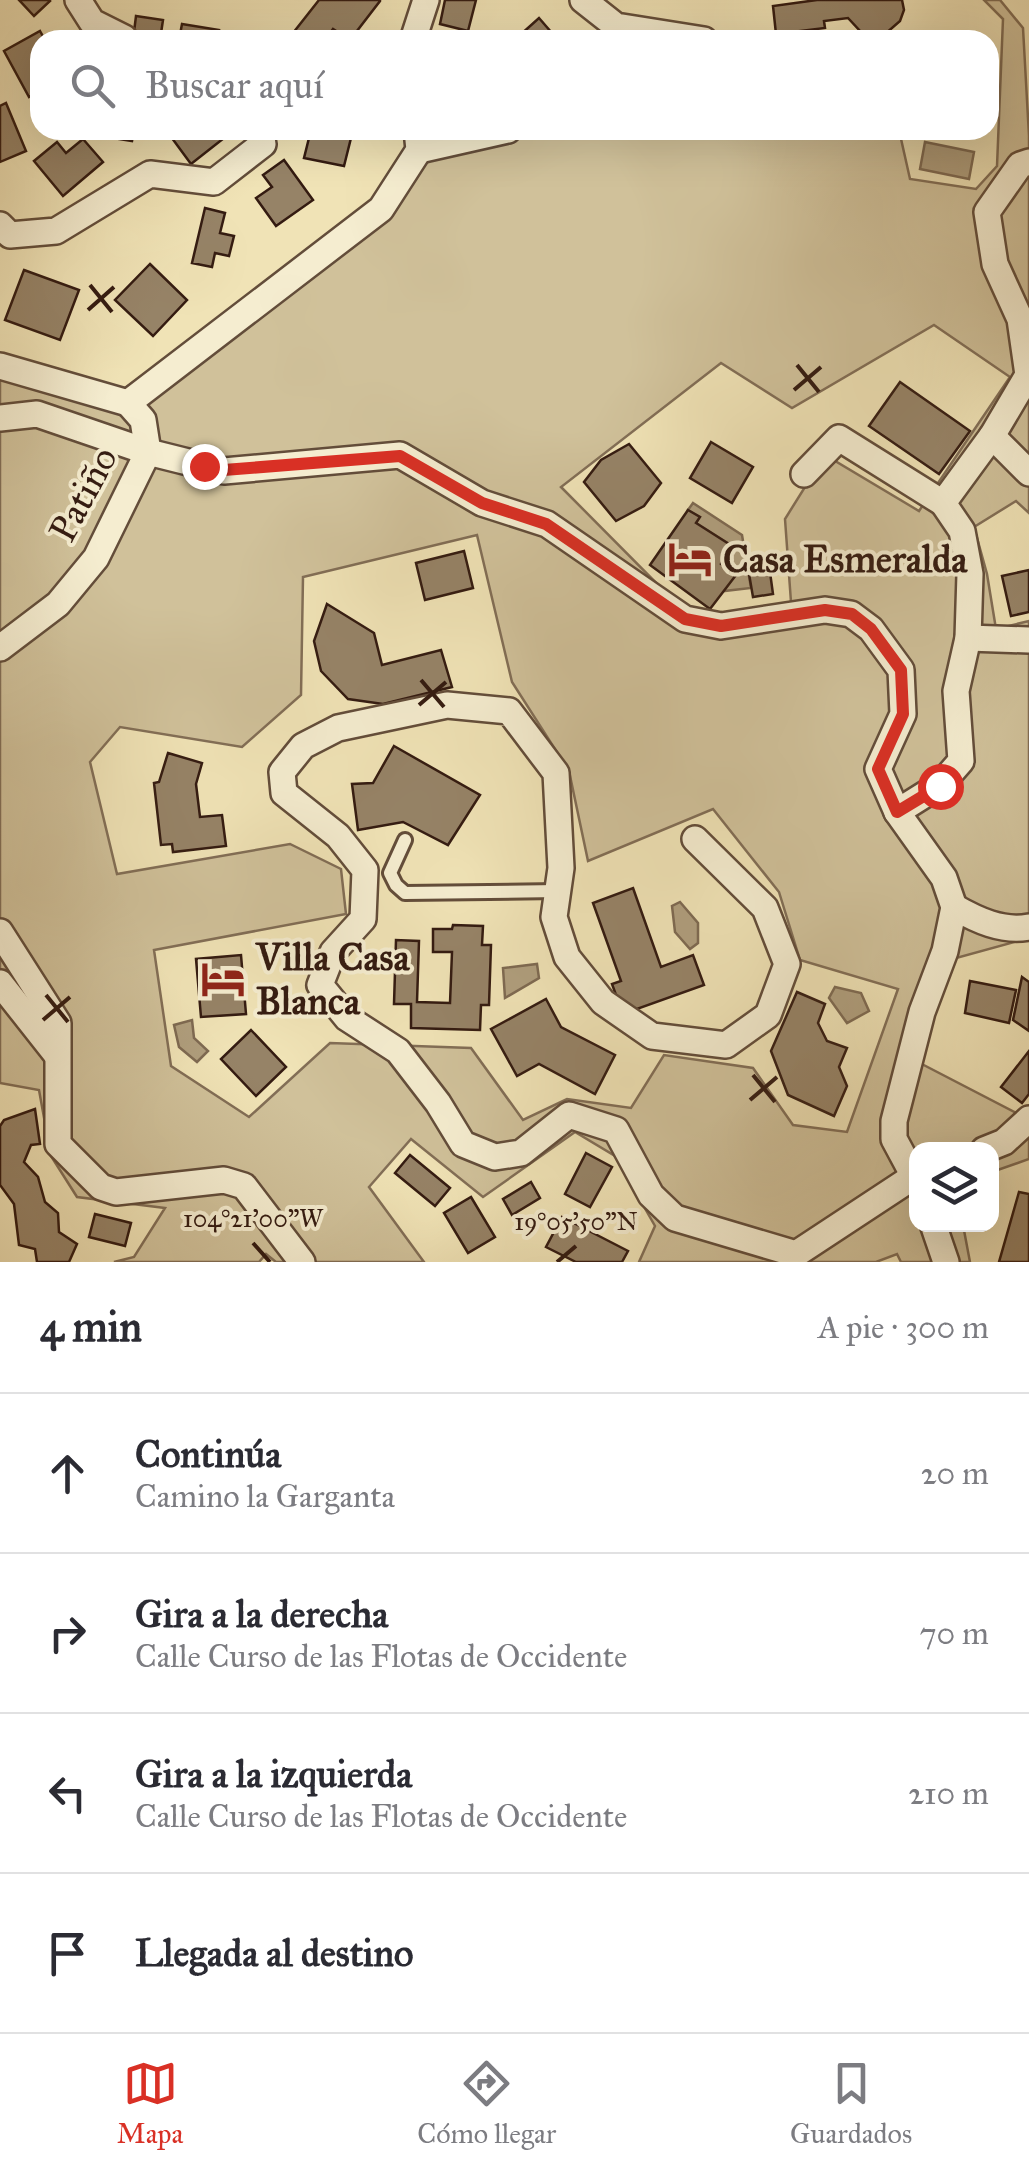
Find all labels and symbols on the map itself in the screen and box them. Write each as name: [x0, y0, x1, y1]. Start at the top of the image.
street label: Patiño: [39, 439, 127, 549]
route end: [182, 444, 228, 490]
hotel icon: Casa Esmeralda: [666, 535, 714, 583]
place label: Casa Esmeralda: [723, 536, 968, 582]
route start: [918, 764, 964, 810]
place label: Villa Casa Blanca: [255, 934, 410, 1024]
hotel icon: Villa Casa Blanca: [199, 955, 247, 1003]
text: 104°21'00"W: [183, 1203, 324, 1234]
text: 19°05'50"N: [514, 1206, 638, 1237]

